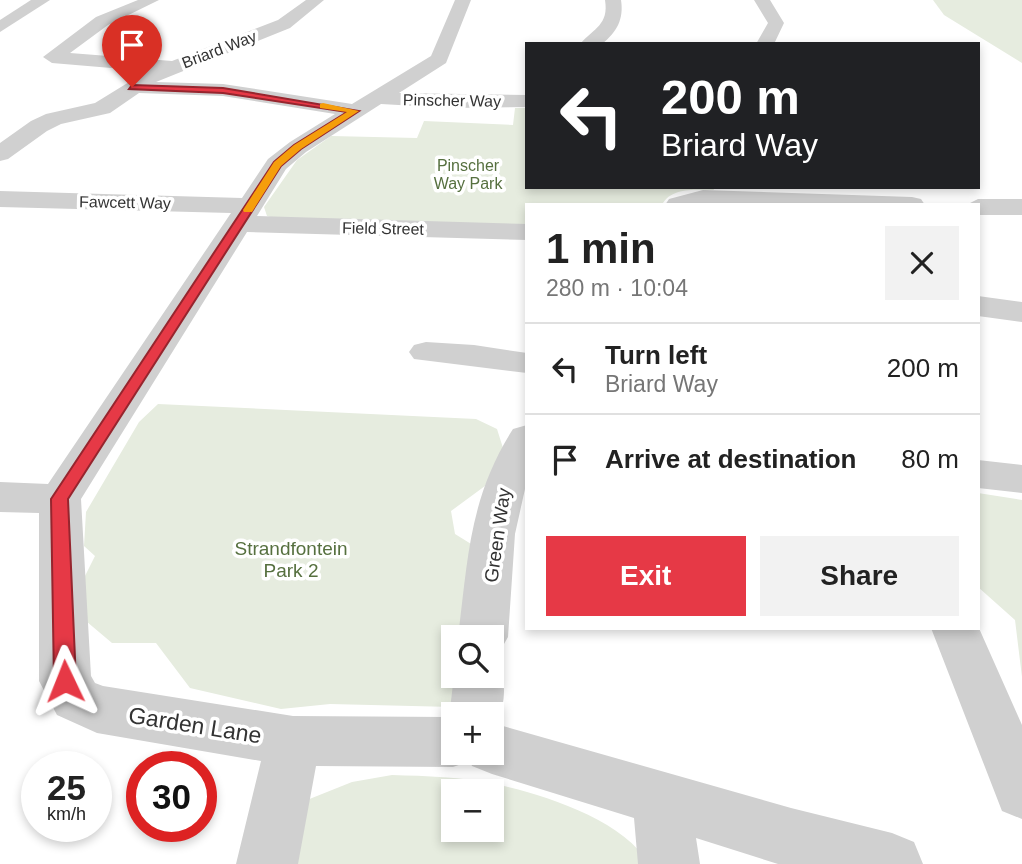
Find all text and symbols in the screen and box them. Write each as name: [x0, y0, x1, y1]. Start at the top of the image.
pin: [102, 15, 162, 87]
icon: arrive: [113, 26, 151, 64]
street label: Briard Way: [179, 27, 259, 71]
icon: left: [546, 70, 637, 161]
text: 200 m: [661, 70, 800, 124]
street label: Pinscher Way: [403, 91, 501, 110]
text: Briard Way: [661, 127, 818, 163]
park label: Pinscher Way Park: [434, 157, 503, 192]
street label: Fawcett Way: [79, 193, 171, 212]
street label: Field Street: [342, 219, 425, 238]
text: 1 min: [546, 225, 656, 272]
button: close: [885, 226, 959, 300]
text: 280 m · 10:04: [546, 275, 688, 301]
text: Turn left: [605, 340, 707, 370]
icon: left: [546, 350, 584, 388]
text: 200 m: [887, 353, 959, 383]
text: Briard Way: [605, 371, 718, 397]
icon: arrive: [546, 441, 584, 479]
text: Arrive at destination: [605, 444, 856, 474]
text: 80 m: [901, 444, 959, 474]
street label: Green Way: [480, 486, 515, 584]
button: Exit: [546, 536, 746, 616]
button: Share: [760, 536, 959, 616]
park label: Strandfontein Park 2: [234, 538, 348, 581]
map controls: [441, 625, 504, 842]
button: search: [441, 625, 504, 688]
position arrow: [28, 644, 102, 718]
street label: Garden Lane: [127, 702, 263, 748]
button: +: [441, 702, 504, 765]
speed limit sign: 30: [126, 751, 217, 842]
text: 25: [47, 768, 86, 807]
button: −: [441, 779, 504, 842]
text: km/h: [47, 804, 86, 824]

